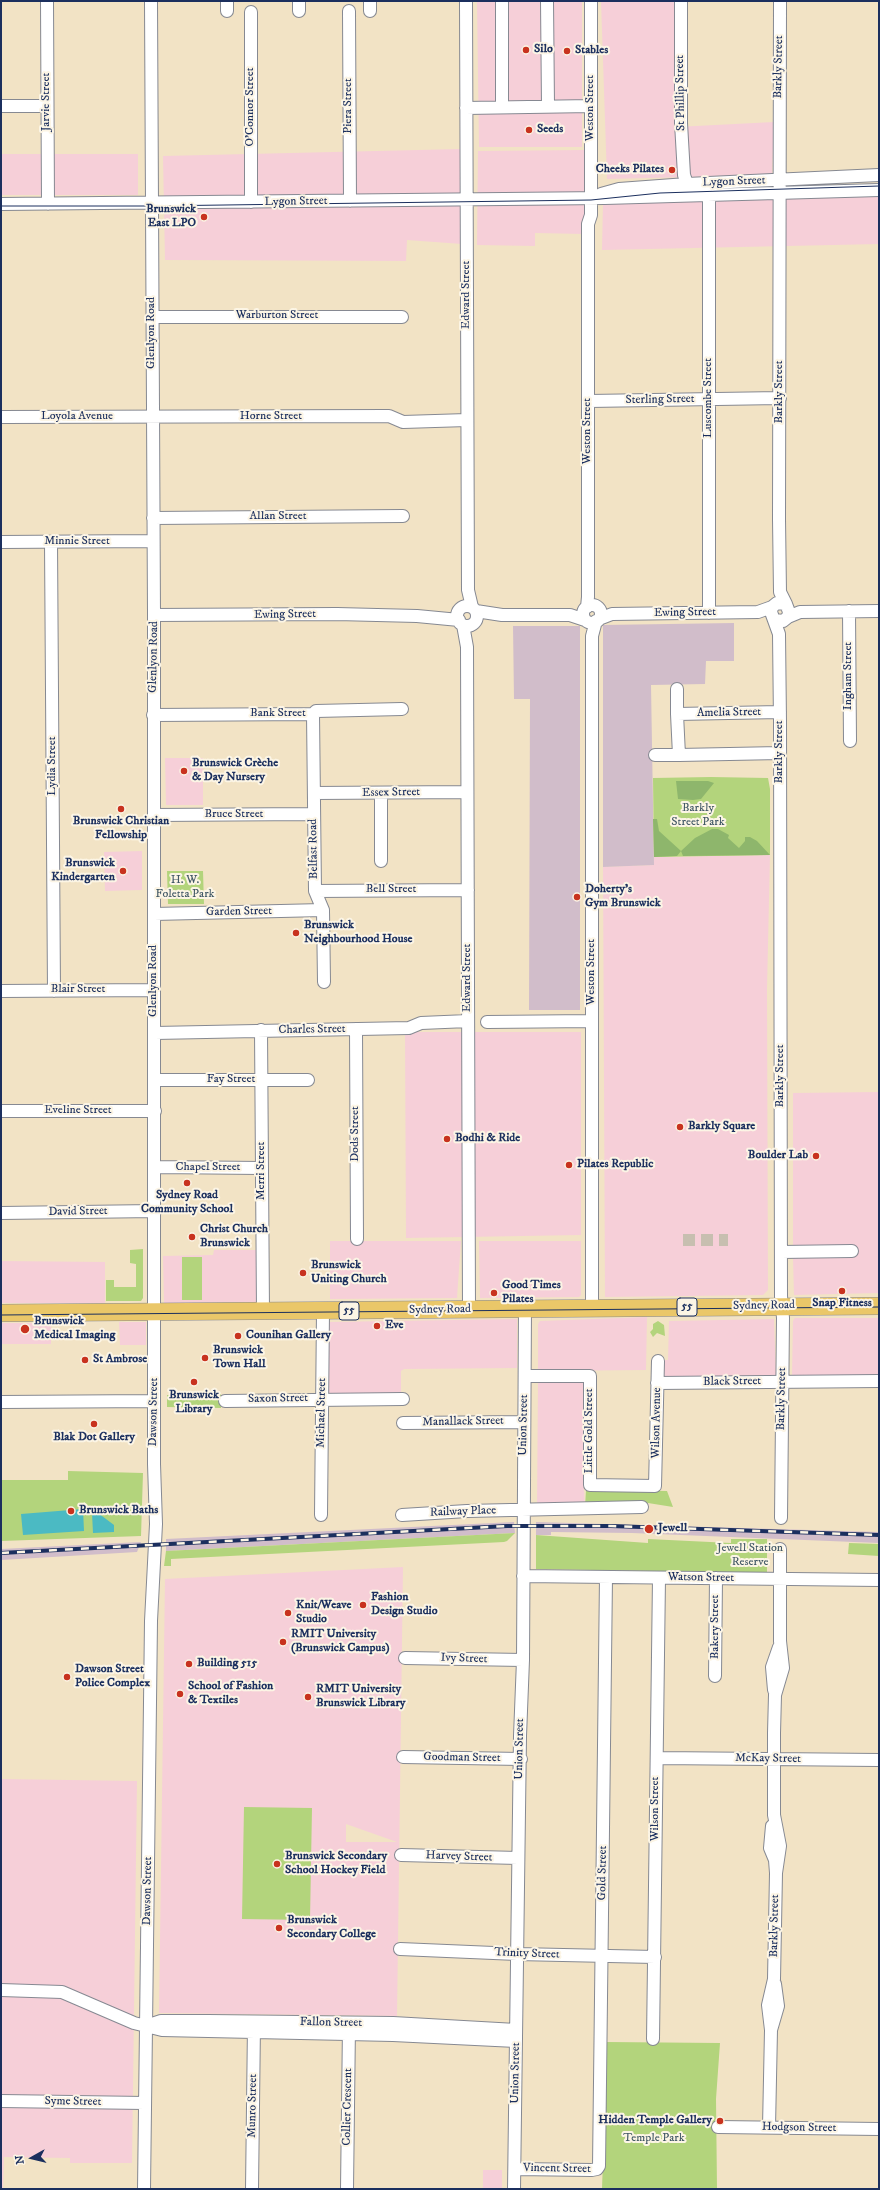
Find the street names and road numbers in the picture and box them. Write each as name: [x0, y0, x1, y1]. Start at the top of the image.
street label: Barkly Street: [771, 35, 787, 99]
street label: St Phillip Street: [673, 55, 689, 131]
street label: O'Connor Street: [244, 67, 258, 147]
street label: Jarvie Street: [40, 73, 54, 131]
street label: Weston Street: [584, 75, 598, 141]
street label: Piera Street: [342, 78, 356, 134]
street label: Lygon Street: [702, 174, 766, 190]
street label: Lygon Street: [264, 194, 328, 210]
street label: Edward Street: [460, 261, 474, 329]
street label: Glenlyon Road: [145, 297, 159, 369]
street label: Warburton Street: [236, 309, 318, 323]
street label: Luscombe Street: [702, 358, 716, 438]
street label: Barkly Street: [773, 360, 787, 424]
street label: Sterling Street: [625, 392, 695, 408]
street label: Weston Street: [581, 398, 595, 464]
street label: Loyola Avenue: [41, 410, 113, 424]
street label: Horne Street: [240, 410, 302, 424]
street label: Allan Street: [249, 510, 307, 524]
street label: Minnie Street: [44, 535, 110, 549]
street label: Ewing Street: [654, 605, 716, 621]
street label: Ewing Street: [254, 607, 316, 623]
street label: Glenlyon Road: [146, 621, 162, 693]
street label: Ingham Street: [842, 642, 856, 710]
street label: Amelia Street: [697, 705, 761, 721]
street label: Bank Street: [250, 707, 306, 721]
street label: Barkly Street: [773, 720, 787, 784]
street label: Lydia Street: [46, 736, 60, 796]
street label: Essex Street: [362, 785, 420, 801]
street label: Bruce Street: [205, 808, 263, 822]
street label: Belfast Road: [306, 819, 322, 879]
street label: Bell Street: [366, 883, 416, 897]
street label: Garden Street: [206, 904, 272, 920]
street label: Weston Street: [585, 939, 599, 1005]
street label: Edward Street: [461, 944, 475, 1012]
street label: Glenlyon Road: [147, 945, 161, 1017]
street label: Blair Street: [51, 983, 105, 997]
street label: Charles Street: [278, 1022, 346, 1038]
street label: Barkly Street: [774, 1044, 788, 1108]
street label: Fay Street: [207, 1073, 255, 1087]
street label: Eveline Street: [44, 1104, 112, 1118]
street label: Dods Street: [349, 1106, 363, 1162]
street label: Merri Street: [255, 1142, 269, 1200]
street label: Chapel Street: [176, 1161, 240, 1175]
street label: David Street: [48, 1204, 108, 1220]
road number: 55: [677, 1298, 697, 1316]
street label: Sydney Road: [733, 1298, 795, 1314]
road number: 55: [339, 1302, 359, 1320]
street label: Sydney Road: [409, 1302, 471, 1318]
street label: Barkly Street: [774, 1367, 790, 1431]
street label: Black Street: [703, 1374, 761, 1390]
street label: Dawson Street: [146, 1378, 162, 1446]
street label: Michael Street: [314, 1378, 330, 1448]
street label: Wilson Avenue: [649, 1387, 665, 1459]
street label: Little Gold Street: [583, 1388, 597, 1474]
street label: Saxon Street: [248, 1391, 308, 1407]
street label: Union Street: [516, 1394, 532, 1456]
street label: Manallack Street: [422, 1414, 504, 1430]
street label: Railway Place: [430, 1504, 496, 1520]
street label: Watson Street: [668, 1570, 734, 1586]
street label: Bakery Street: [709, 1595, 723, 1659]
street label: Ivy Street: [440, 1651, 488, 1667]
street label: Union Street: [512, 1718, 528, 1780]
street label: Goodman Street: [423, 1750, 501, 1766]
street label: McKay Street: [735, 1751, 801, 1767]
street label: Wilson Street: [649, 1777, 663, 1841]
street label: Gold Street: [595, 1846, 611, 1900]
street label: Harvey Street: [425, 1849, 493, 1865]
street label: Dawson Street: [140, 1857, 156, 1925]
street label: Barkly Street: [767, 1894, 783, 1958]
street label: Trinity Street: [494, 1946, 560, 1962]
street label: Fallon Street: [300, 2015, 362, 2031]
street label: Union Street: [508, 2042, 524, 2104]
street label: Collier Crescent: [340, 2068, 356, 2146]
street label: Munro Street: [245, 2074, 261, 2138]
street label: Syme Street: [44, 2094, 102, 2110]
street label: Hodgson Street: [762, 2120, 836, 2136]
street label: Vincent Street: [523, 2161, 591, 2177]

